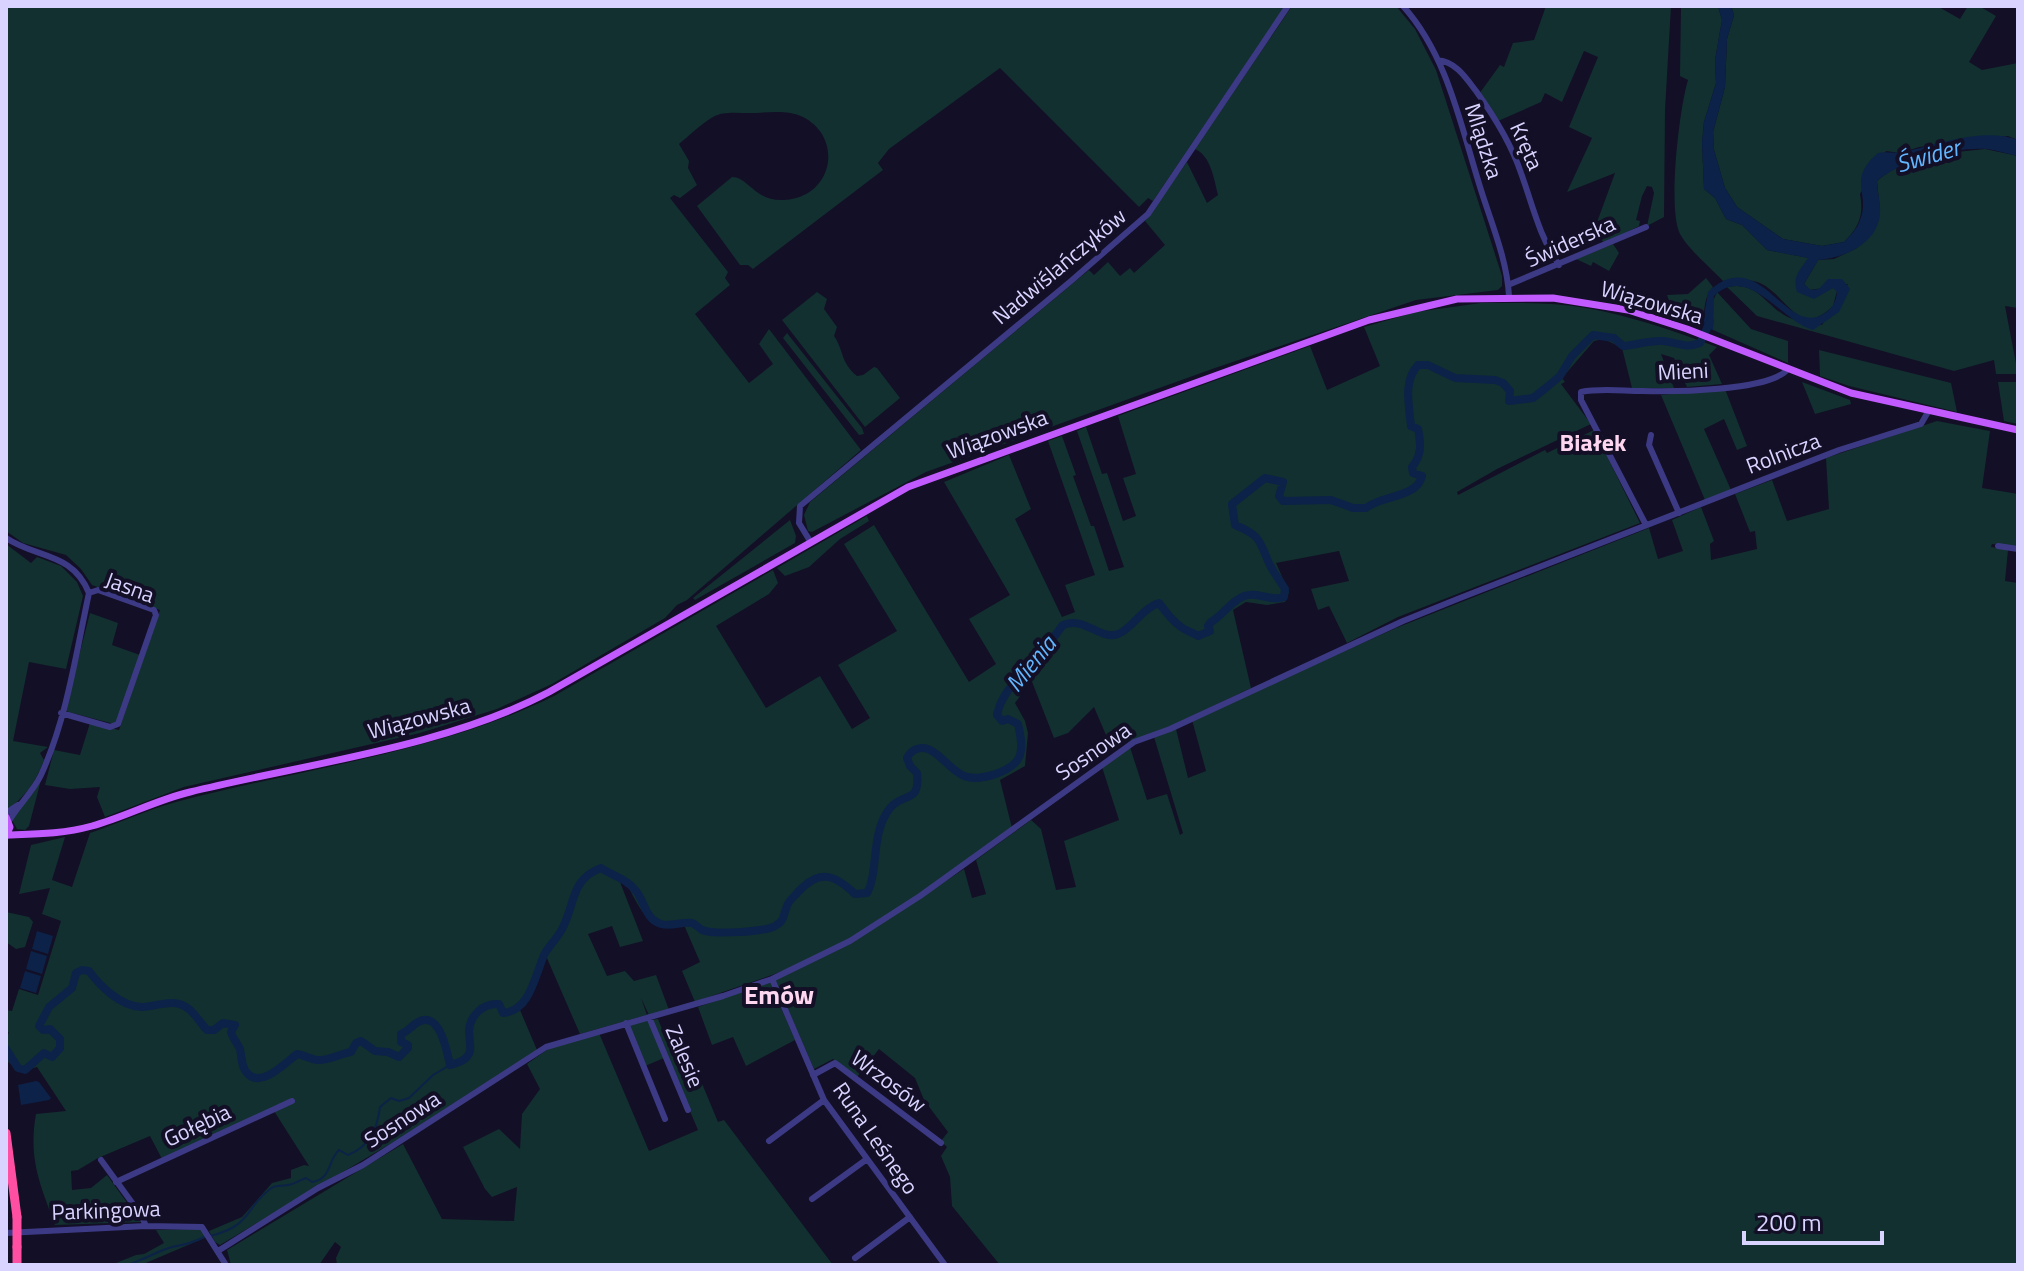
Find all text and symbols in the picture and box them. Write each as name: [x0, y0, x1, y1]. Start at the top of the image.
street label: Mlądzka: [1456, 99, 1512, 183]
street label: Kręta: [1501, 116, 1553, 176]
water label: Świder: [1892, 128, 1967, 181]
street label: Nadwiślańczyków: [984, 199, 1134, 332]
street label: Świderska: [1520, 206, 1620, 276]
street label: Wiązowska: [1597, 271, 1707, 333]
street label: Mieni: [1657, 353, 1709, 389]
street label: Wiązowska: [942, 400, 1052, 468]
street label: Rolnicza: [1741, 423, 1825, 483]
district label: Białek: [1560, 424, 1627, 460]
street label: Jasna: [100, 562, 160, 612]
water label: Mienia: [996, 626, 1065, 699]
street label: Wiązowska: [364, 688, 474, 748]
street label: Sosnowa: [1048, 713, 1138, 789]
district label: Emów: [744, 975, 814, 1014]
street label: Zalesie: [657, 1019, 713, 1093]
street label: Wrzosów: [844, 1041, 934, 1121]
street label: Runa Leśnego: [825, 1075, 927, 1201]
street label: Sosnowa: [357, 1082, 447, 1156]
street label: Gołębia: [158, 1095, 236, 1155]
street label: Parkingowa: [51, 1191, 161, 1229]
scale bar: [1744, 1195, 1882, 1245]
text: 200 m: [1756, 1204, 1822, 1240]

